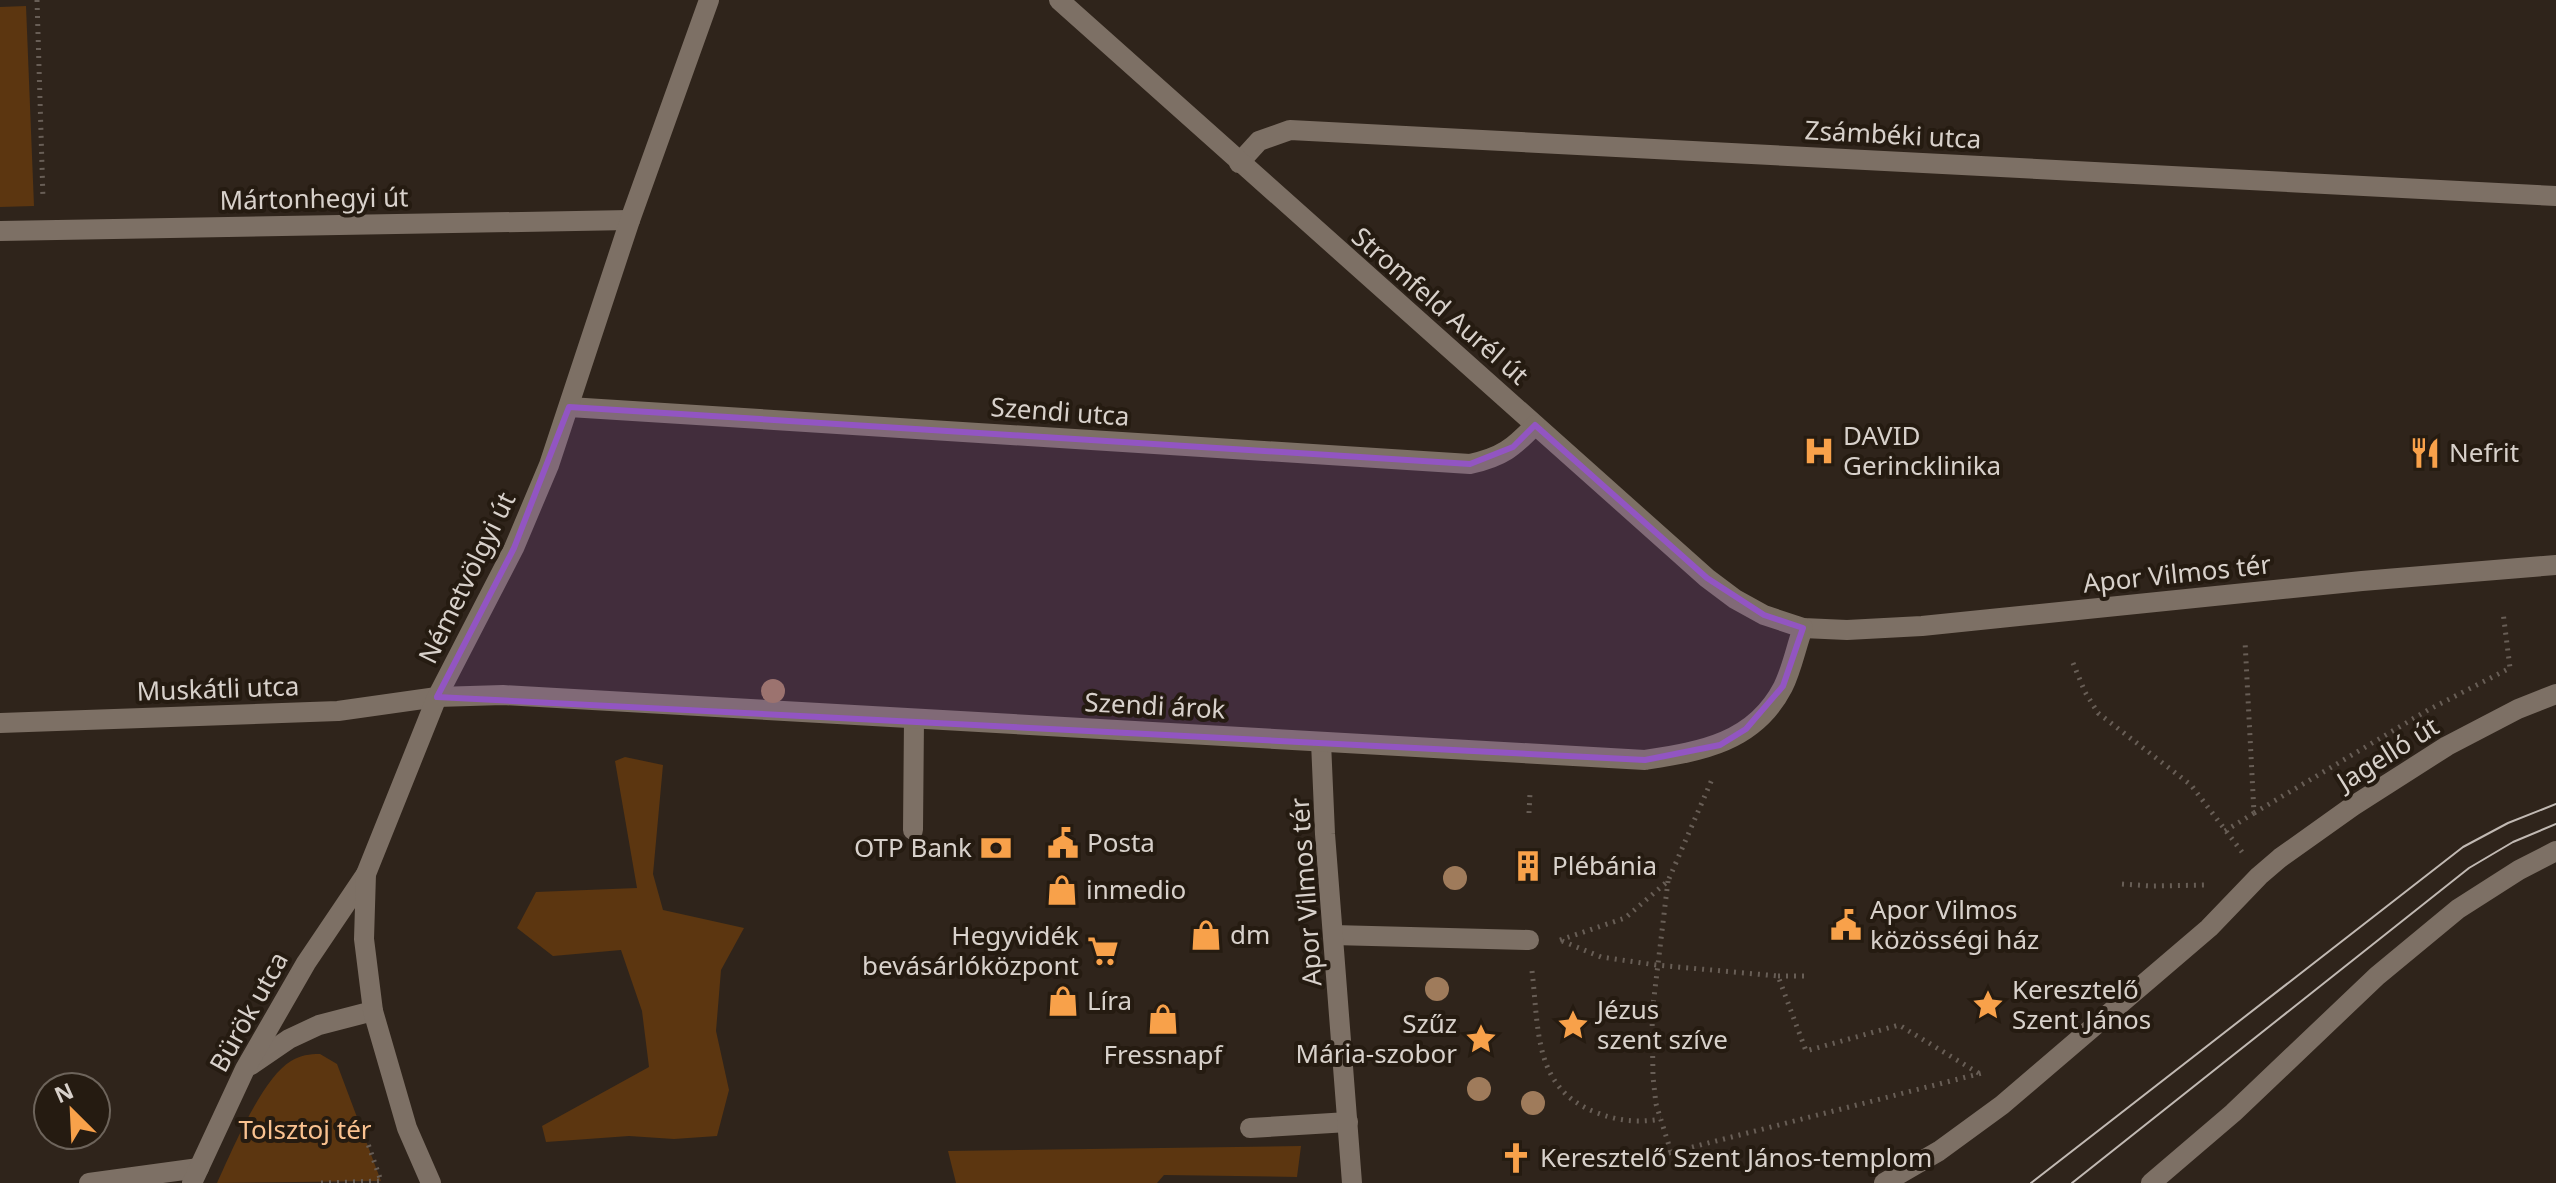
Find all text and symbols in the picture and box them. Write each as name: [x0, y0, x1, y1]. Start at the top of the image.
street label: Zsámbéki utca: [1804, 111, 1982, 157]
street label: Mártonhegyi út: [219, 178, 409, 218]
street label: Stromfeld Aurél út: [1345, 218, 1537, 392]
street label: Szendi utca: [989, 388, 1131, 434]
place label: DAVID Gerincklinika: [1843, 417, 2001, 483]
hospital icon: DAVID Gerincklinika: [1802, 434, 1836, 468]
place label: Nefrit: [2449, 434, 2519, 470]
restaurant icon: Nefrit: [2408, 436, 2442, 470]
street label: Németvölgyi út: [409, 486, 523, 669]
street label: Apor Vilmos tér: [2081, 545, 2273, 601]
street label: Muskátli utca: [136, 667, 300, 709]
street label: Szendi árok: [1084, 683, 1227, 727]
street label: Jagelló út: [2327, 708, 2445, 800]
street label: Apor Vilmos tér: [1280, 796, 1330, 988]
place label: Posta: [1087, 824, 1155, 860]
public building icon: Posta: [1046, 826, 1080, 860]
place label: OTP Bank: [854, 829, 972, 865]
bank icon: OTP Bank: [979, 831, 1013, 865]
place label: Plébánia: [1552, 847, 1657, 883]
building icon: Plébánia: [1511, 849, 1545, 883]
place label: inmedio: [1086, 871, 1186, 907]
shop icon: inmedio: [1045, 873, 1079, 907]
place label: Apor Vilmos közösségi ház: [1870, 891, 2039, 957]
public building icon: Apor Vilmos közösségi ház: [1829, 908, 1863, 942]
place label: dm: [1230, 916, 1270, 952]
place label: Hegyvidék bevásárlóközpont: [862, 917, 1079, 983]
shop icon: dm: [1189, 918, 1223, 952]
supermarket icon: Hegyvidék bevásárlóközpont: [1086, 934, 1120, 968]
street label: Bürök utca: [200, 945, 296, 1078]
place label: Keresztelő Szent János: [2012, 971, 2151, 1037]
place label: Líra: [1087, 982, 1132, 1018]
shop icon: Líra: [1046, 984, 1080, 1018]
place icon: Keresztelő Szent János: [1971, 988, 2005, 1022]
place label: Jézus szent szíve: [1594, 991, 1728, 1057]
shop icon: Fressnapf: [1146, 1002, 1180, 1036]
place label: Szűz Mária-szobor: [1296, 1005, 1457, 1071]
place icon: Jézus szent szíve: [1556, 1008, 1590, 1042]
place icon: Szűz Mária-szobor: [1464, 1022, 1498, 1056]
place label: Fressnapf: [1104, 1036, 1224, 1072]
north arrow: [32, 1071, 112, 1151]
text: N: [49, 1074, 78, 1109]
park label: Tolsztoj tér: [238, 1111, 372, 1147]
place label: Keresztelő Szent János-templom: [1540, 1139, 1932, 1175]
church icon: Keresztelő Szent János-templom: [1499, 1141, 1533, 1175]

